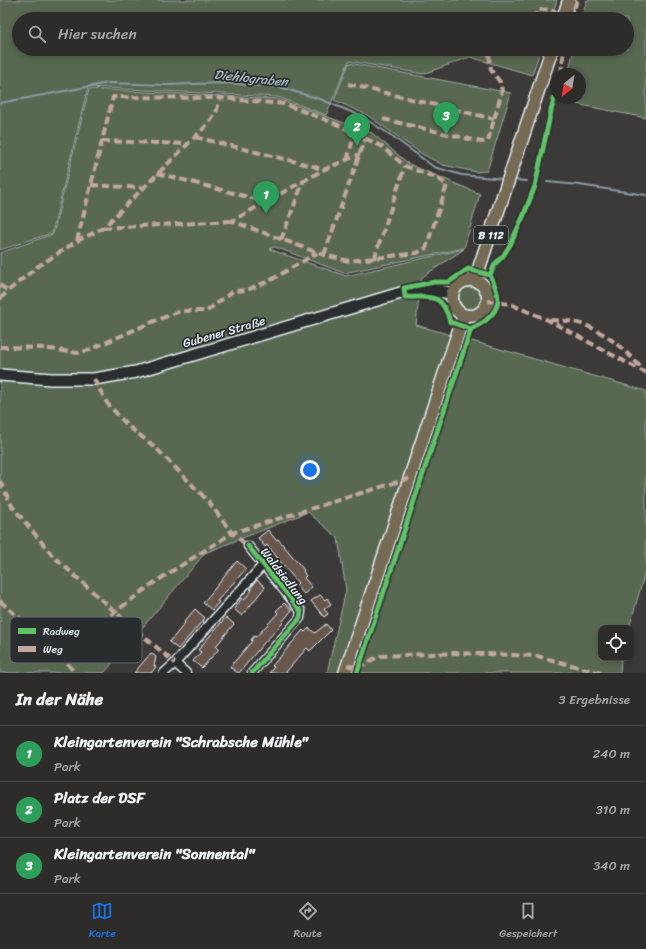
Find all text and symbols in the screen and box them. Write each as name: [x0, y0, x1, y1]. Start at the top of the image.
search box: [12, 12, 634, 56]
text: Hier suchen: [58, 21, 137, 47]
icon: search: [26, 23, 48, 45]
water label: Diehlograben: [213, 63, 291, 94]
north arrow: [550, 68, 586, 104]
pin: 3: [433, 102, 459, 135]
pin: 2: [344, 113, 370, 146]
pin: 1: [253, 181, 279, 214]
road number: B 112: [474, 226, 508, 244]
street label: Gubener Straße: [180, 310, 268, 354]
your location: [300, 460, 320, 480]
street label: Waldsiedlung: [254, 543, 314, 609]
legend: [10, 617, 142, 663]
text: Radweg: [43, 622, 80, 641]
map controls: [598, 625, 634, 661]
button: locate: [598, 625, 634, 661]
text: Weg: [43, 640, 63, 659]
text: In der Nähe: [16, 684, 103, 714]
text: 3 Ergebnisse: [559, 688, 630, 711]
text: Kleingartenverein "Schrabsche Mühle": [54, 729, 308, 755]
text: 1: [26, 742, 32, 765]
text: 240 m: [593, 742, 630, 765]
text: Park: [54, 755, 81, 778]
text: Platz der DSF: [54, 785, 145, 811]
text: 2: [25, 798, 33, 821]
text: 310 m: [596, 798, 630, 821]
text: Park: [54, 811, 81, 834]
text: Kleingartenverein "Sonnental": [54, 841, 255, 867]
text: 3: [25, 854, 33, 877]
text: 340 m: [593, 854, 630, 877]
text: Park: [54, 867, 81, 890]
tab: Karte: [89, 900, 116, 943]
tab: Route: [293, 900, 322, 943]
tab: Gespeichert: [499, 900, 557, 943]

